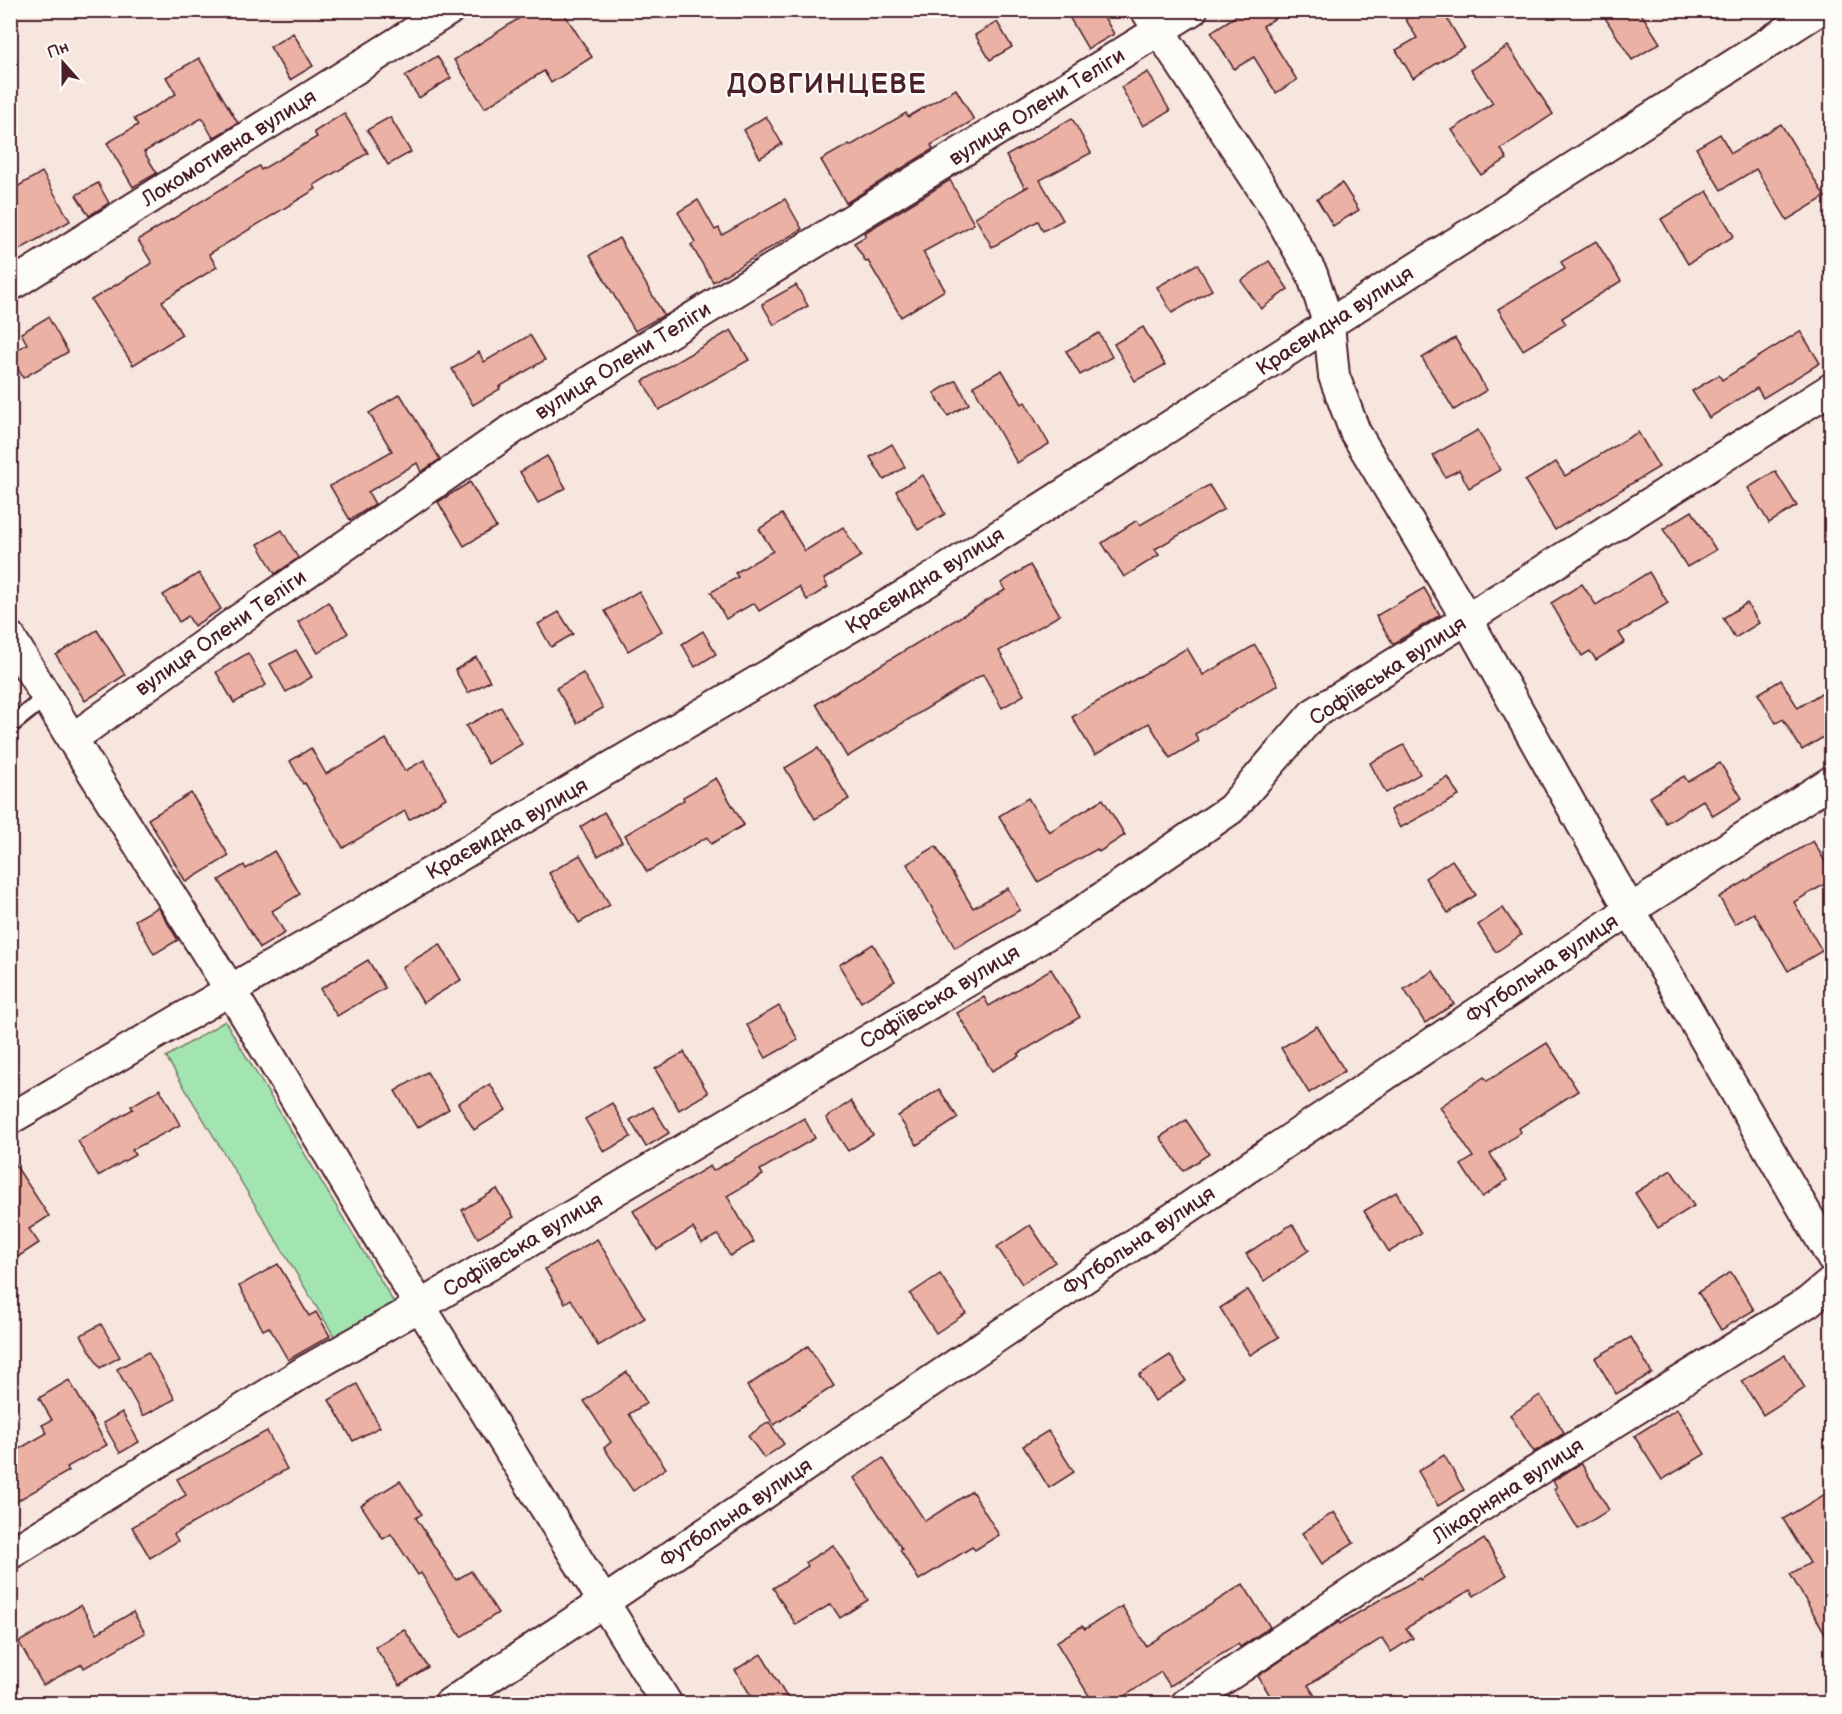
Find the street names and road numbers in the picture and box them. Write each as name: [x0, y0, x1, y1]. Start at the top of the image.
street label: вулиця Олени Теліги: [944, 43, 1130, 171]
street label: Локомотивна вулиця: [136, 84, 321, 212]
street label: Краєвидна вулиця: [1252, 261, 1418, 381]
street label: вулиця Олени Теліги: [530, 297, 716, 425]
street label: Краєвидна вулиця: [841, 522, 1009, 640]
street label: вулиця Олени Теліги: [131, 565, 311, 701]
street label: Софіївська вулиця: [1305, 611, 1471, 731]
street label: Краєвидна вулиця: [422, 773, 592, 885]
street label: Футбольна вулиця: [1461, 909, 1623, 1029]
street label: Софіївська вулиця: [856, 939, 1024, 1055]
street label: Футбольна вулиця: [1058, 1181, 1220, 1301]
street label: Софіївська вулиця: [439, 1187, 607, 1303]
street label: Лікарняна вулиця: [1427, 1433, 1588, 1550]
street label: Футбольна вулиця: [655, 1453, 817, 1573]

